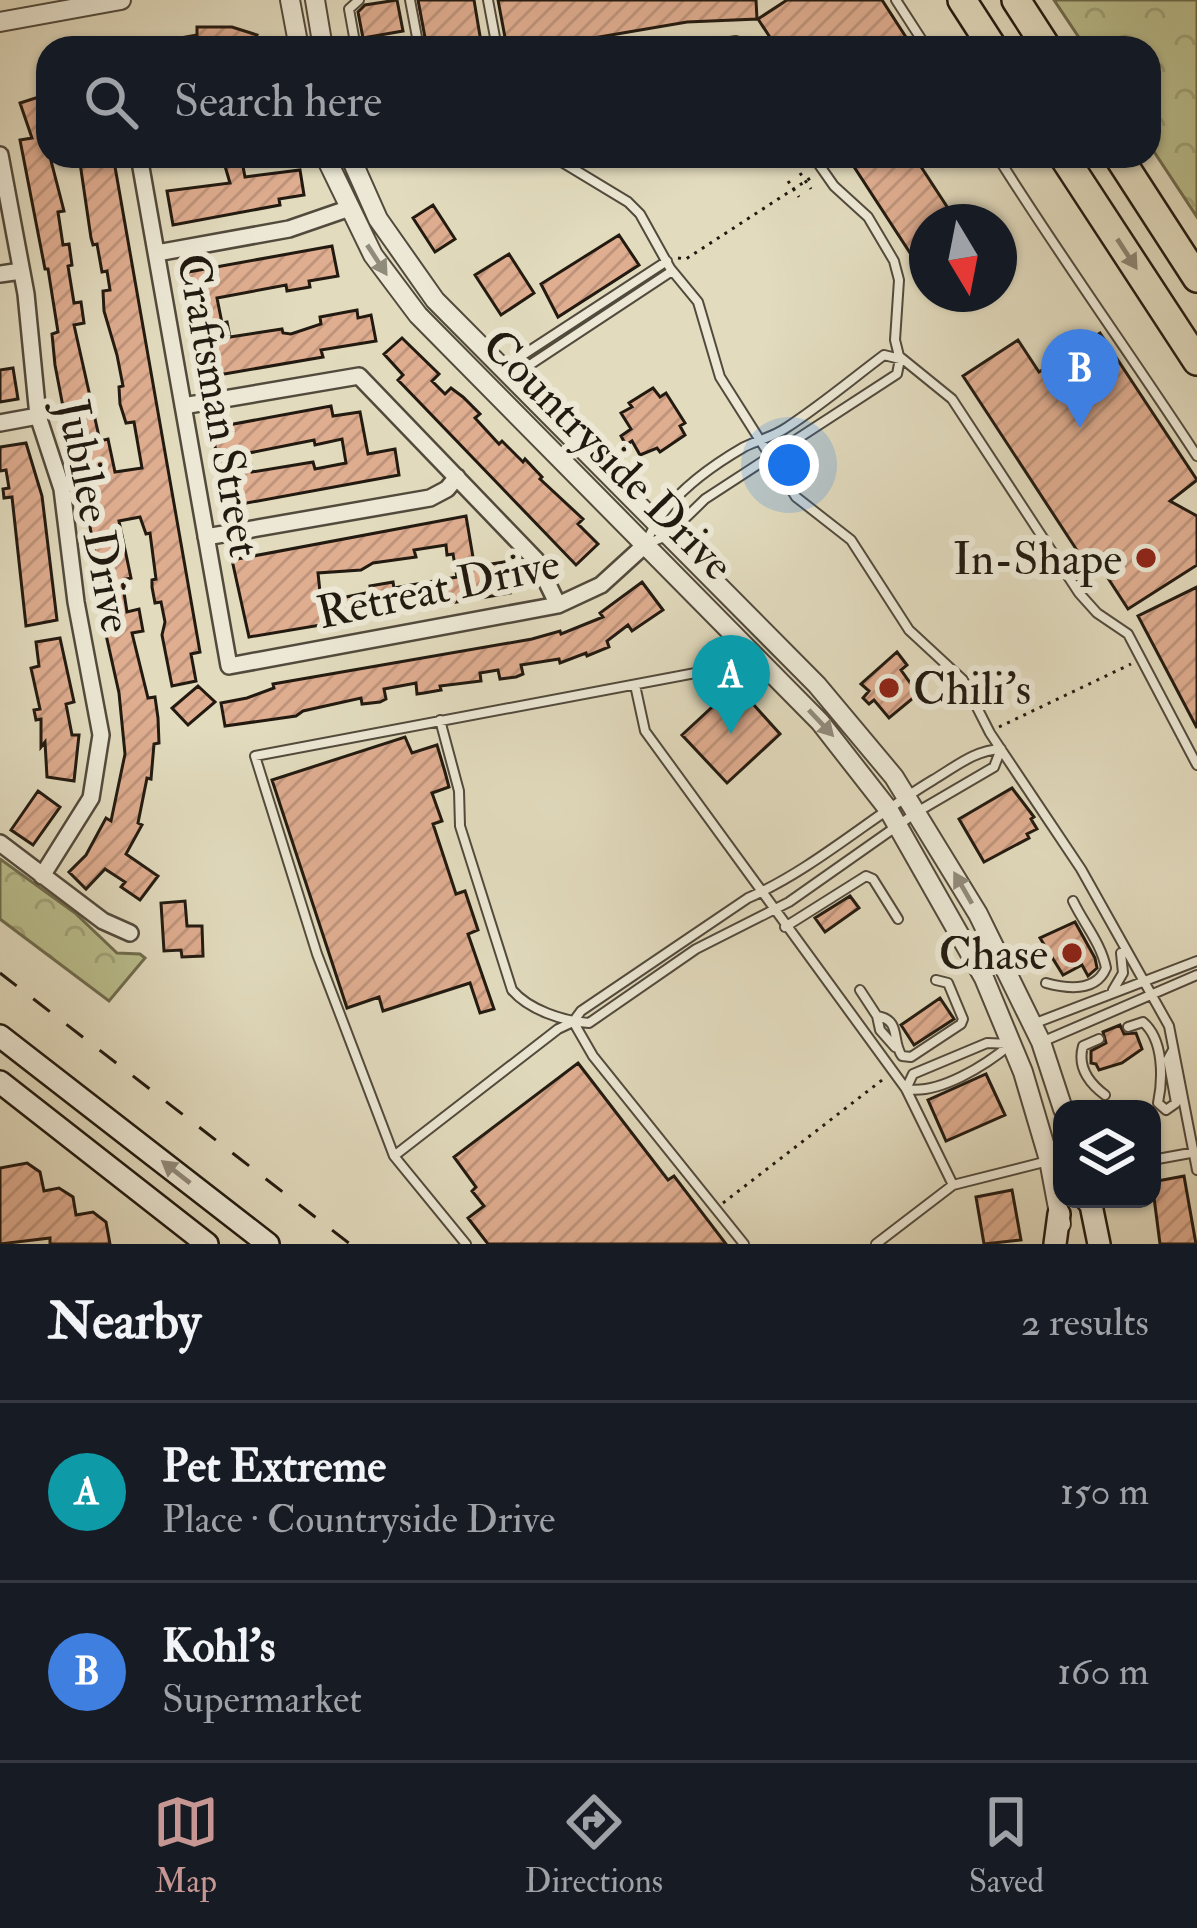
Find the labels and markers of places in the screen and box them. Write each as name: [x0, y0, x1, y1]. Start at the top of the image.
pin: B: [1041, 329, 1119, 428]
place label: In-Shape: [953, 532, 1122, 588]
marker: In-Shape: [1133, 545, 1159, 571]
pin: A: [692, 635, 770, 734]
place label: Chili's: [913, 662, 1031, 718]
marker: Chili's: [876, 675, 902, 701]
place label: Chase: [939, 927, 1048, 983]
marker: Chase: [1059, 940, 1085, 966]

